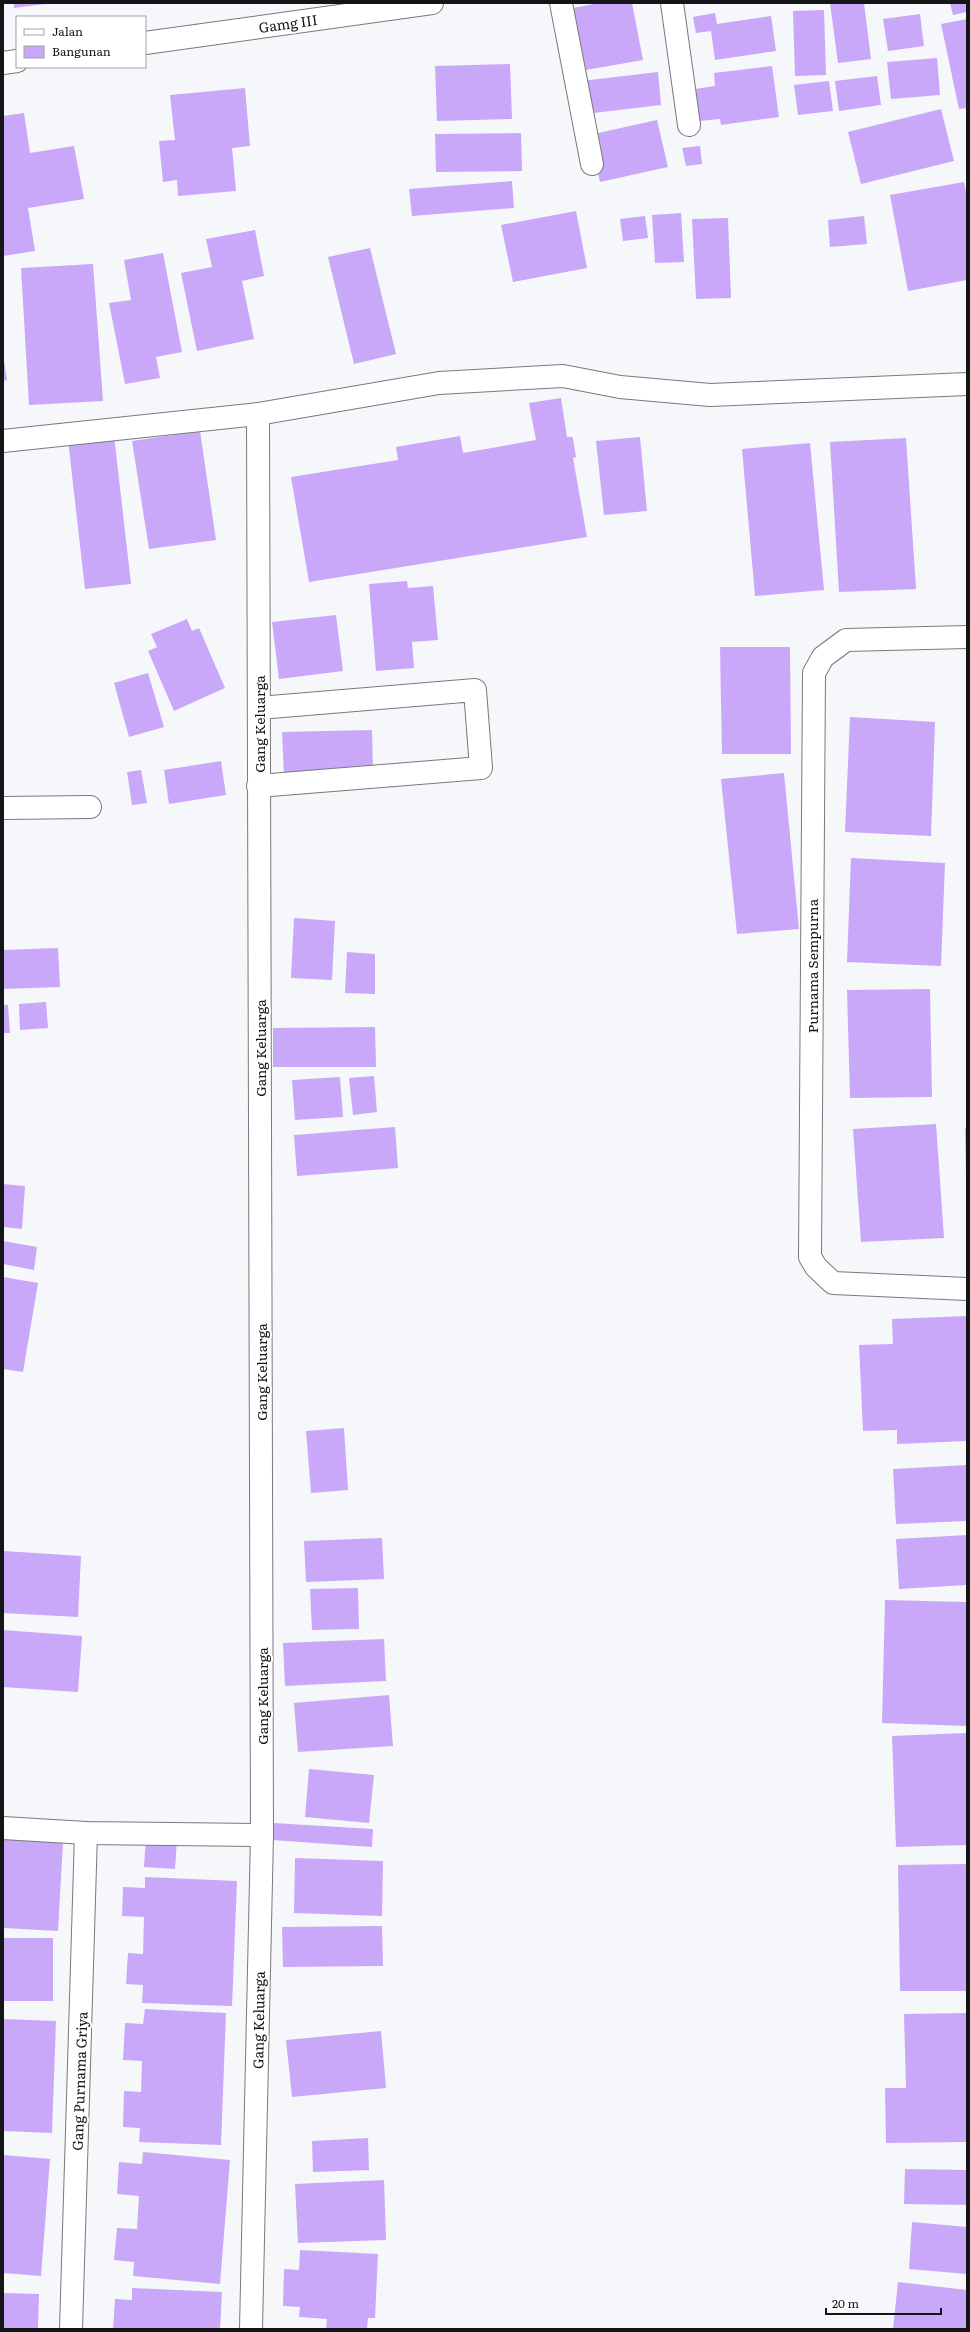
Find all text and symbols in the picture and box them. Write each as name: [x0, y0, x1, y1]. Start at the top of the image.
street label: Gamg III: [257, 9, 319, 37]
legend: [16, 16, 146, 68]
text: Jalan: [52, 22, 83, 40]
text: Bangunan: [52, 42, 111, 60]
street label: Gang Keluarga: [249, 675, 269, 773]
street label: Purnama Sempurna: [802, 898, 822, 1033]
street label: Gang Keluarga: [250, 999, 270, 1097]
street label: Gang Keluarga: [251, 1323, 271, 1421]
street label: Gang Keluarga: [252, 1647, 272, 1745]
street label: Gang Keluarga: [247, 1971, 269, 2069]
street label: Gang Purnama Griya: [67, 2011, 91, 2151]
scale bar: [826, 2290, 941, 2316]
text: 20 m: [832, 2294, 859, 2312]

